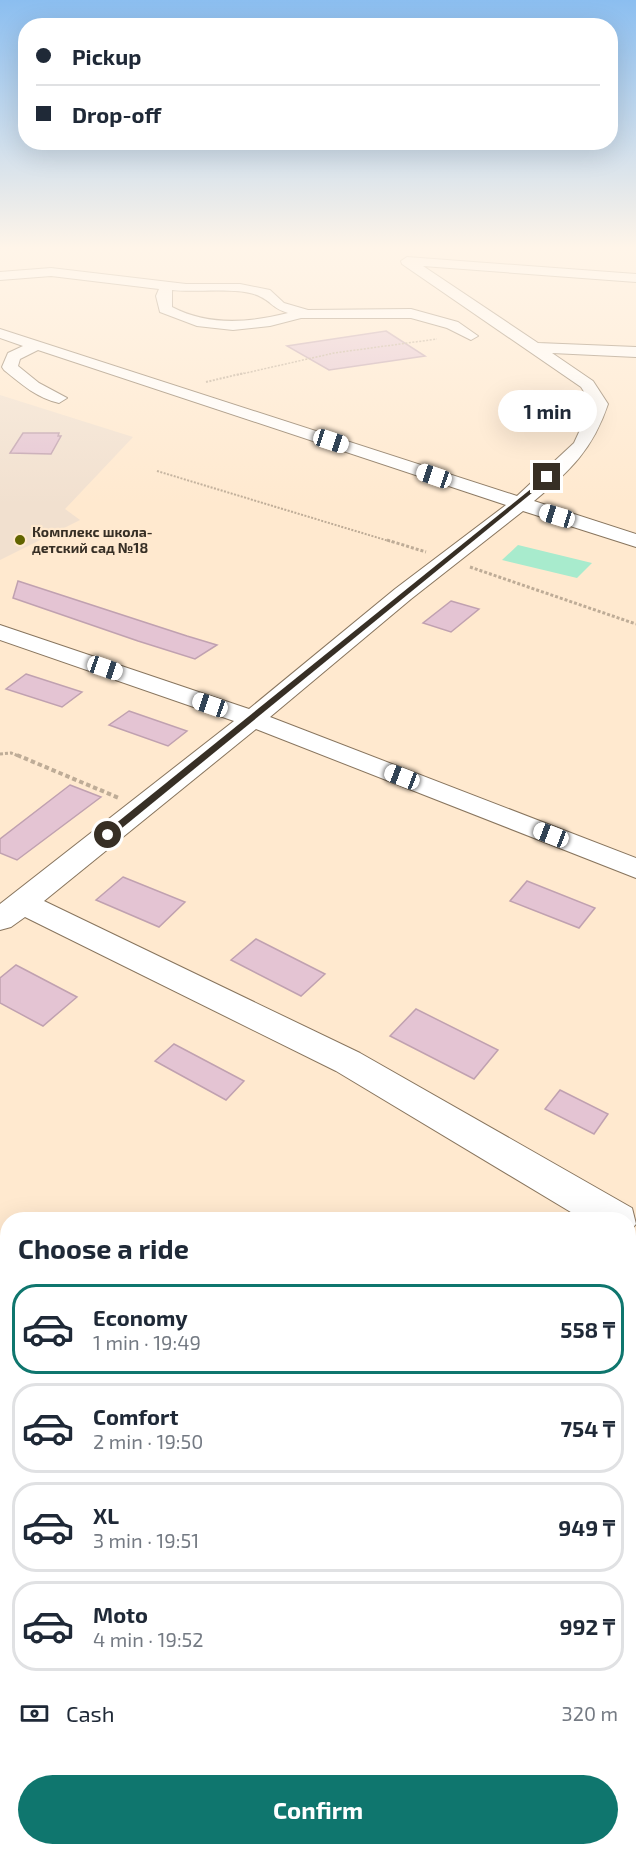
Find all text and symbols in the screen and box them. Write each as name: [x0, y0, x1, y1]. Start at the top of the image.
text: Pickup: [72, 43, 141, 69]
text: Drop-off: [72, 101, 161, 127]
callout: 1 min: [498, 390, 596, 432]
text: 1 min: [523, 399, 572, 423]
car: [311, 427, 351, 455]
car: [414, 462, 454, 490]
route end: [533, 463, 560, 490]
car: [537, 502, 577, 530]
place label: Комплекс школа- детский сад №18: [32, 523, 153, 556]
marker: Комплекс школа- детский сад №18: [13, 533, 27, 547]
car: [85, 654, 125, 682]
car: [190, 691, 230, 719]
car: [382, 762, 422, 792]
car: [531, 820, 571, 850]
route start: [94, 821, 121, 848]
text: Choose a ride: [18, 1232, 189, 1264]
icon: car: [21, 1302, 75, 1356]
text: Economy: [93, 1304, 188, 1330]
text: 558 ₸: [560, 1316, 615, 1342]
text: 1 min · 19:49: [93, 1330, 201, 1354]
icon: car: [21, 1401, 75, 1455]
text: Comfort: [93, 1403, 178, 1429]
text: 754 ₸: [560, 1415, 615, 1441]
text: 2 min · 19:50: [93, 1429, 203, 1453]
icon: car: [21, 1500, 75, 1554]
text: XL: [93, 1502, 119, 1528]
text: 949 ₸: [558, 1514, 615, 1540]
text: 3 min · 19:51: [93, 1528, 199, 1552]
icon: car: [21, 1599, 75, 1653]
text: Moto: [93, 1601, 148, 1627]
text: 992 ₸: [559, 1613, 615, 1639]
text: 4 min · 19:52: [93, 1627, 204, 1651]
icon: cash: [18, 1697, 51, 1730]
text: Cash: [66, 1700, 115, 1726]
text: 320 m: [562, 1701, 618, 1725]
button: Confirm: [18, 1775, 618, 1844]

